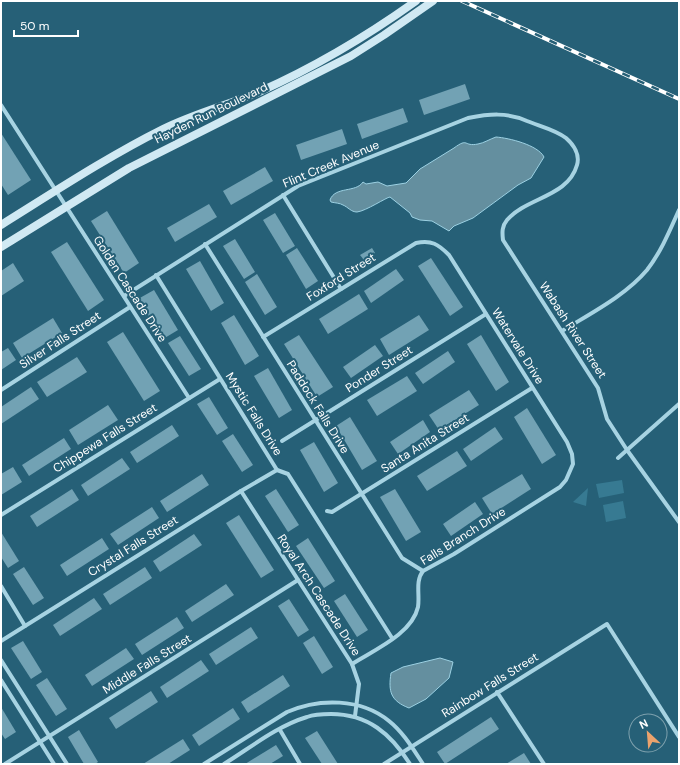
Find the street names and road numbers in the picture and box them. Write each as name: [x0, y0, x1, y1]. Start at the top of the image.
street label: Hayden Run Boulevard: [152, 79, 270, 147]
street label: Flint Creek Avenue: [280, 136, 382, 192]
street label: Golden Cascade Drive: [90, 233, 171, 345]
street label: Foxford Street: [303, 249, 379, 305]
street label: Wabash River Street: [536, 279, 610, 382]
street label: Watervale Drive: [488, 305, 548, 387]
street label: Silver Falls Street: [16, 308, 104, 372]
street label: Ponder Street: [342, 342, 416, 396]
street label: Paddock Falls Drive: [283, 357, 353, 457]
street label: Mystic Falls Drive: [222, 369, 286, 459]
street label: Chippewa Falls Street: [50, 399, 160, 477]
street label: Santa Anita Street: [378, 409, 472, 477]
street label: Falls Branch Drive: [417, 503, 509, 569]
street label: Crystal Falls Street: [85, 512, 181, 580]
street label: Royal Arch Cascade Drive: [274, 531, 364, 659]
street label: Middle Falls Street: [100, 630, 195, 698]
street label: Rainbow Falls Street: [439, 649, 542, 721]

